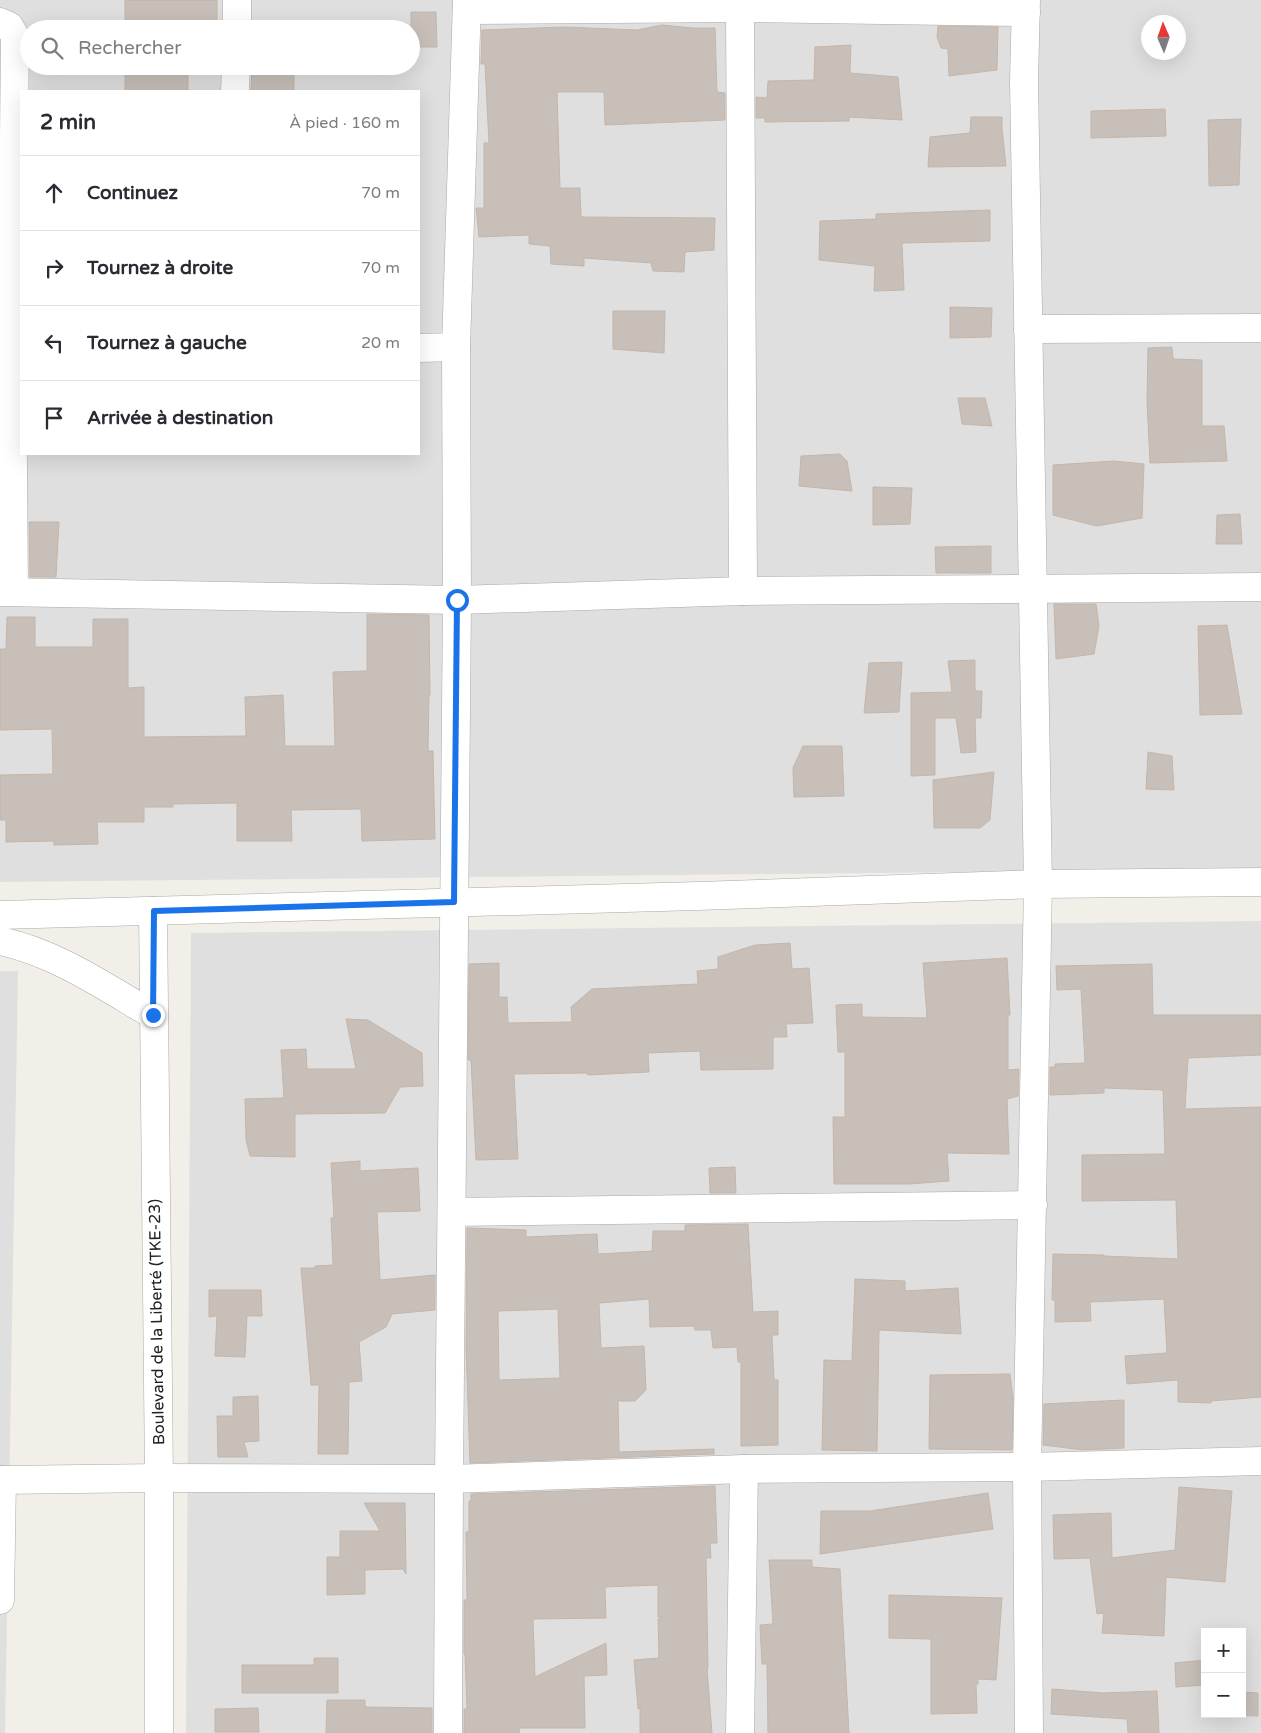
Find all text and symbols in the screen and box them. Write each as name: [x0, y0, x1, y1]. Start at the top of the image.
north arrow: [1141, 15, 1186, 60]
search box: [20, 20, 420, 75]
icon: search: [38, 34, 66, 62]
text: Rechercher: [78, 37, 181, 59]
text: 2 min: [40, 110, 96, 135]
text: À pied · 160 m: [289, 113, 400, 133]
icon: ahead: [40, 179, 68, 207]
text: Continuez: [87, 182, 178, 204]
text: 70 m: [361, 183, 400, 203]
icon: right: [40, 254, 68, 282]
text: Tournez à droite: [87, 257, 233, 279]
text: 70 m: [361, 258, 400, 278]
icon: left: [40, 329, 68, 357]
text: Tournez à gauche: [87, 332, 247, 354]
text: 20 m: [361, 333, 400, 353]
icon: arrive: [40, 404, 68, 432]
text: Arrivée à destination: [87, 407, 273, 429]
route start: [446, 589, 469, 612]
route end: [142, 1004, 165, 1027]
street label: Boulevard de la Liberté (TKE-23): [145, 1199, 169, 1445]
map controls: [1201, 1628, 1246, 1718]
button: +: [1201, 1628, 1246, 1673]
button: −: [1201, 1673, 1246, 1718]

